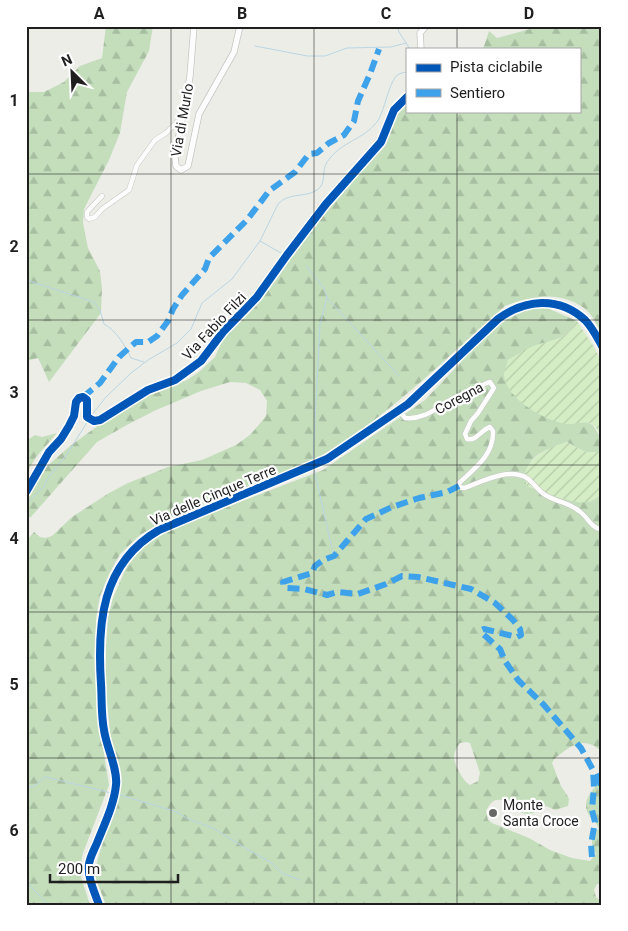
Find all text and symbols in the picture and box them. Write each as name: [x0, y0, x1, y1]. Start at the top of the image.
text: A: [94, 4, 105, 23]
text: B: [237, 4, 247, 23]
text: C: [381, 4, 391, 23]
text: D: [524, 4, 534, 23]
north arrow: [48, 48, 98, 98]
legend: [406, 48, 580, 112]
text: N: [59, 51, 74, 69]
text: Pista ciclabile: [450, 58, 543, 76]
street label: Via di Murlo: [168, 82, 196, 158]
text: Sentiero: [450, 84, 505, 102]
text: 1: [9, 91, 19, 110]
text: 2: [9, 237, 19, 256]
street label: Via Fabio Filzi: [179, 289, 249, 363]
street label: Coregna: [432, 379, 486, 417]
text: 3: [9, 383, 19, 402]
street label: Via delle Cinque Terre: [148, 461, 278, 529]
text: 4: [9, 529, 19, 548]
text: 5: [9, 675, 19, 694]
place label: Monte Santa Croce: [503, 797, 579, 829]
marker: Monte Santa Croce: [487, 807, 499, 819]
text: 6: [9, 821, 19, 840]
scale bar: [50, 851, 178, 883]
text: 200 m: [58, 860, 100, 878]

